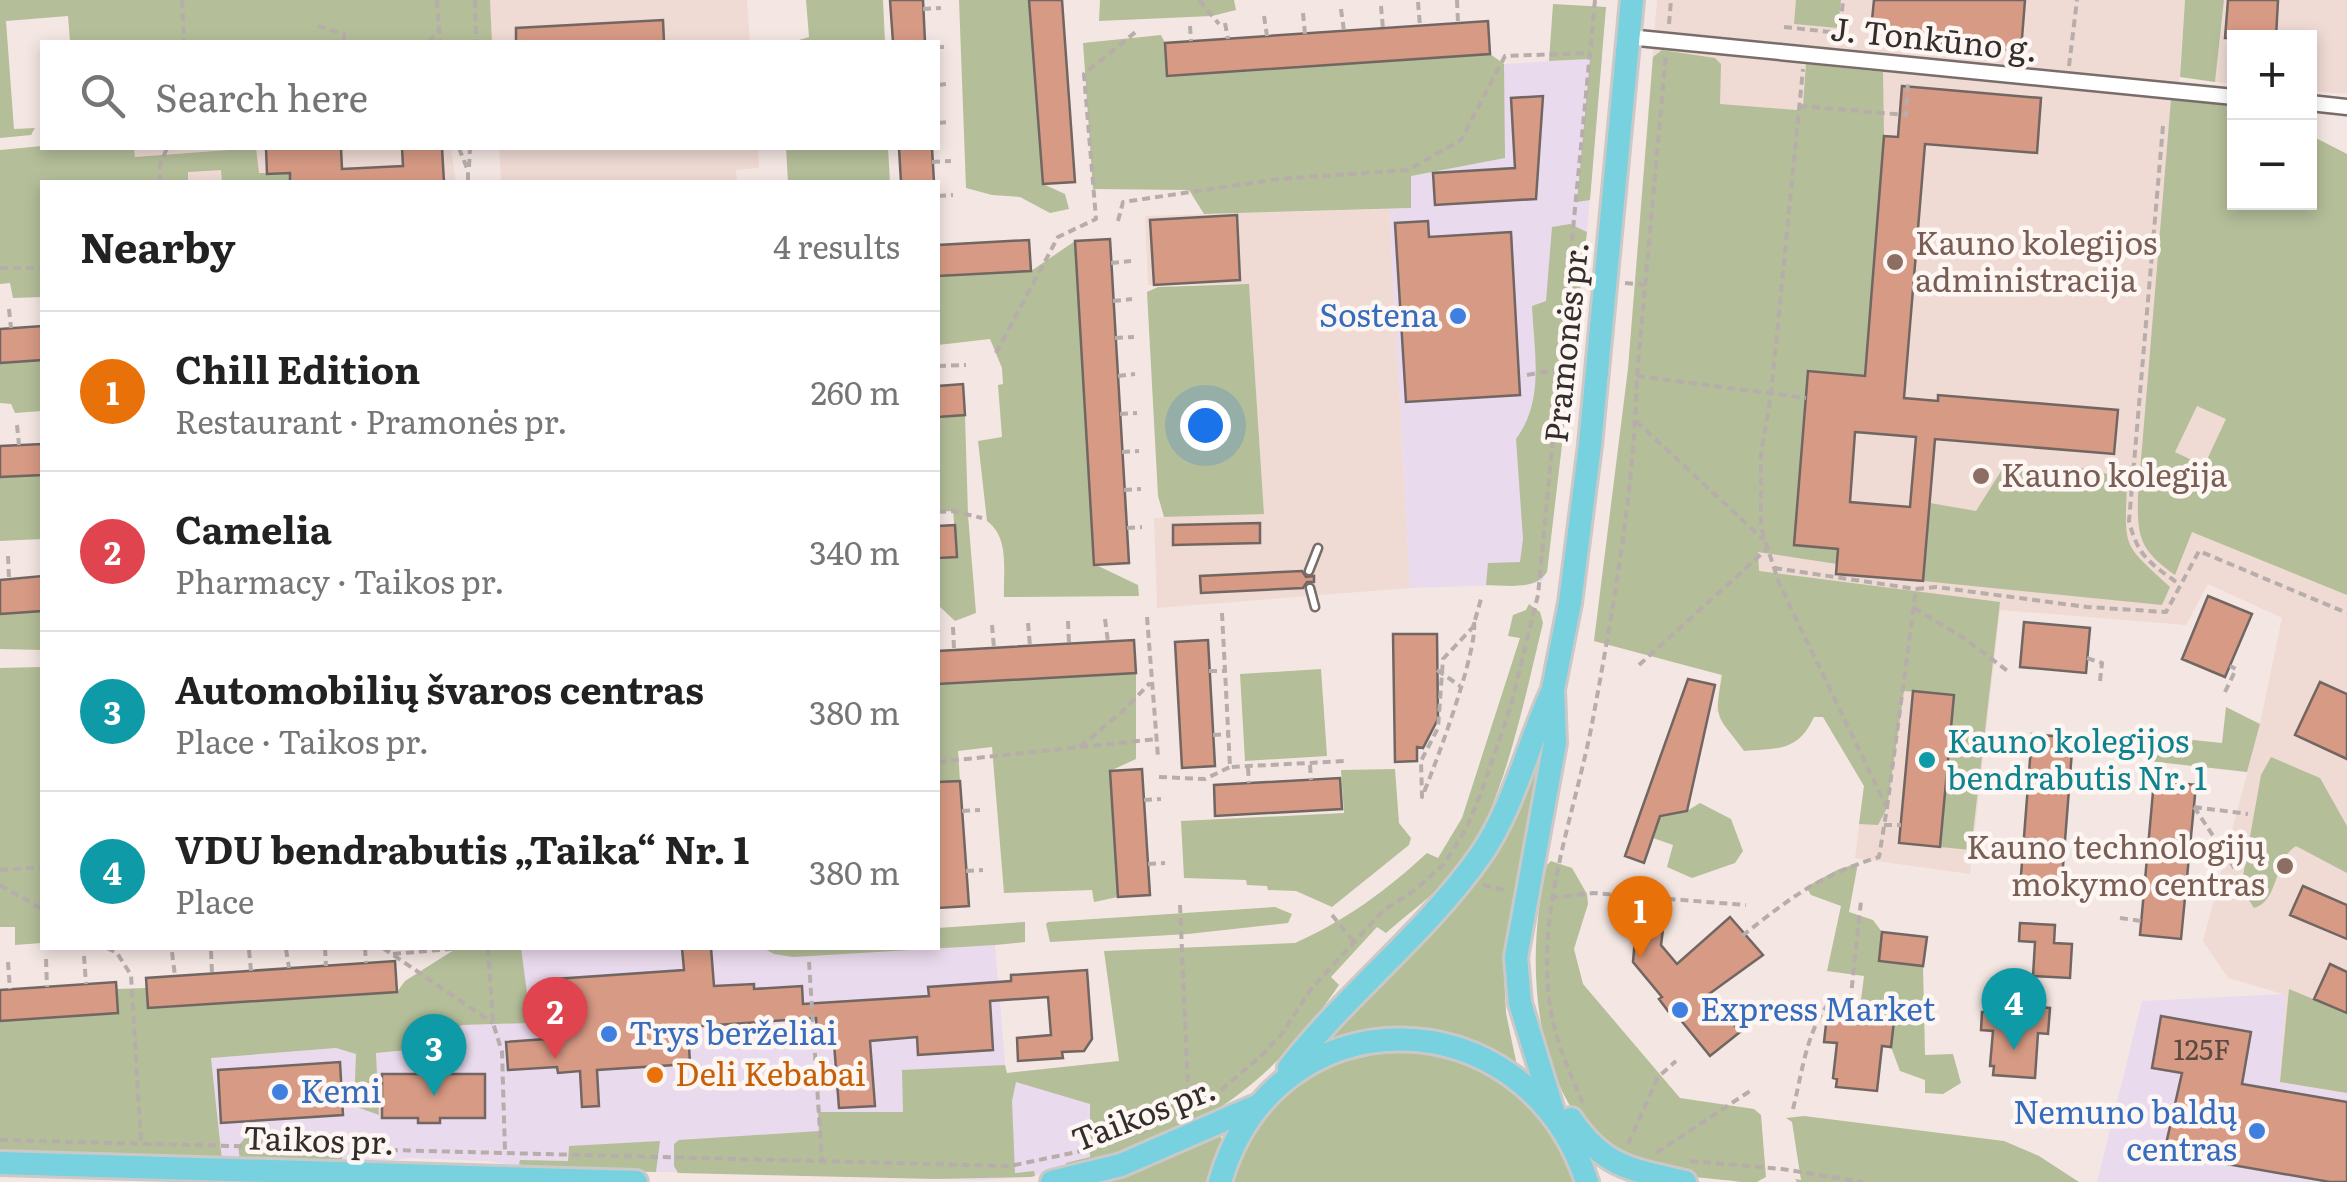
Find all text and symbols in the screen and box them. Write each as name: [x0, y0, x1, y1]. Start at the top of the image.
street label: J. Tonkūno g.: [1828, 2, 2040, 72]
map controls: [2227, 30, 2317, 210]
button: +: [2227, 30, 2317, 120]
search box: [40, 40, 940, 150]
text: Search here: [155, 67, 368, 124]
icon: search: [75, 68, 130, 123]
button: −: [2227, 120, 2317, 210]
text: Nearby: [80, 214, 236, 276]
place label: Kauno kolegijos administracija: [1915, 217, 2157, 302]
text: 4 results: [773, 221, 900, 269]
street label: Pramonės pr.: [1530, 239, 1598, 445]
marker: Kauno kolegijos administracija: [1884, 251, 1906, 273]
place label: Sostena: [1319, 289, 1439, 337]
marker: Sostena: [1447, 305, 1469, 327]
text: Chill Edition: [175, 339, 420, 396]
text: 1: [106, 367, 119, 415]
text: 260 m: [811, 367, 900, 415]
text: Restaurant · Pramonės pr.: [175, 396, 568, 444]
your location: [1180, 400, 1231, 451]
place label: Kauno kolegija: [2001, 449, 2228, 497]
marker: Kauno kolegija: [1970, 465, 1992, 487]
text: Camelia: [175, 499, 332, 556]
text: 2: [104, 527, 121, 575]
text: 340 m: [809, 527, 900, 575]
text: Pharmacy · Taikos pr.: [175, 556, 505, 604]
text: Automobilių švaros centras: [175, 659, 704, 716]
text: 3: [104, 687, 121, 735]
text: 380 m: [809, 687, 900, 735]
place label: Kauno kolegijos bendrabutis Nr. 1: [1947, 715, 2207, 800]
text: Place · Taikos pr.: [175, 716, 429, 764]
marker: Kauno kolegijos bendrabutis Nr. 1: [1916, 749, 1938, 771]
text: VDU bendrabutis „Taika“ Nr. 1: [175, 819, 749, 876]
place label: Kauno technologijų mokymo centras: [1966, 821, 2265, 906]
text: 4: [103, 847, 122, 895]
text: 380 m: [809, 847, 900, 895]
marker: Kauno technologijų mokymo centras: [2274, 855, 2296, 877]
text: Place: [175, 876, 254, 924]
pin: 1: [1608, 876, 1672, 958]
pin: 4: [1982, 968, 2046, 1050]
pin: 2: [522, 976, 588, 1059]
place label: Express Market: [1700, 983, 1935, 1031]
marker: Express Market: [1669, 999, 1691, 1021]
place label: Trys berželiai: [629, 1007, 837, 1055]
pin: 3: [402, 1014, 466, 1096]
marker: Trys berželiai: [598, 1023, 620, 1045]
house number: 125F: [2173, 1027, 2231, 1069]
place label: Deli Kebabai: [675, 1048, 866, 1096]
street label: Taikos pr.: [1064, 1063, 1222, 1162]
marker: Deli Kebabai: [644, 1064, 666, 1086]
place label: Kemi: [300, 1065, 381, 1113]
marker: Kemi: [269, 1081, 291, 1103]
place label: Nemuno baldų centras: [2013, 1086, 2237, 1171]
street label: Taikos pr.: [243, 1111, 395, 1165]
marker: Nemuno baldų centras: [2246, 1120, 2268, 1142]

